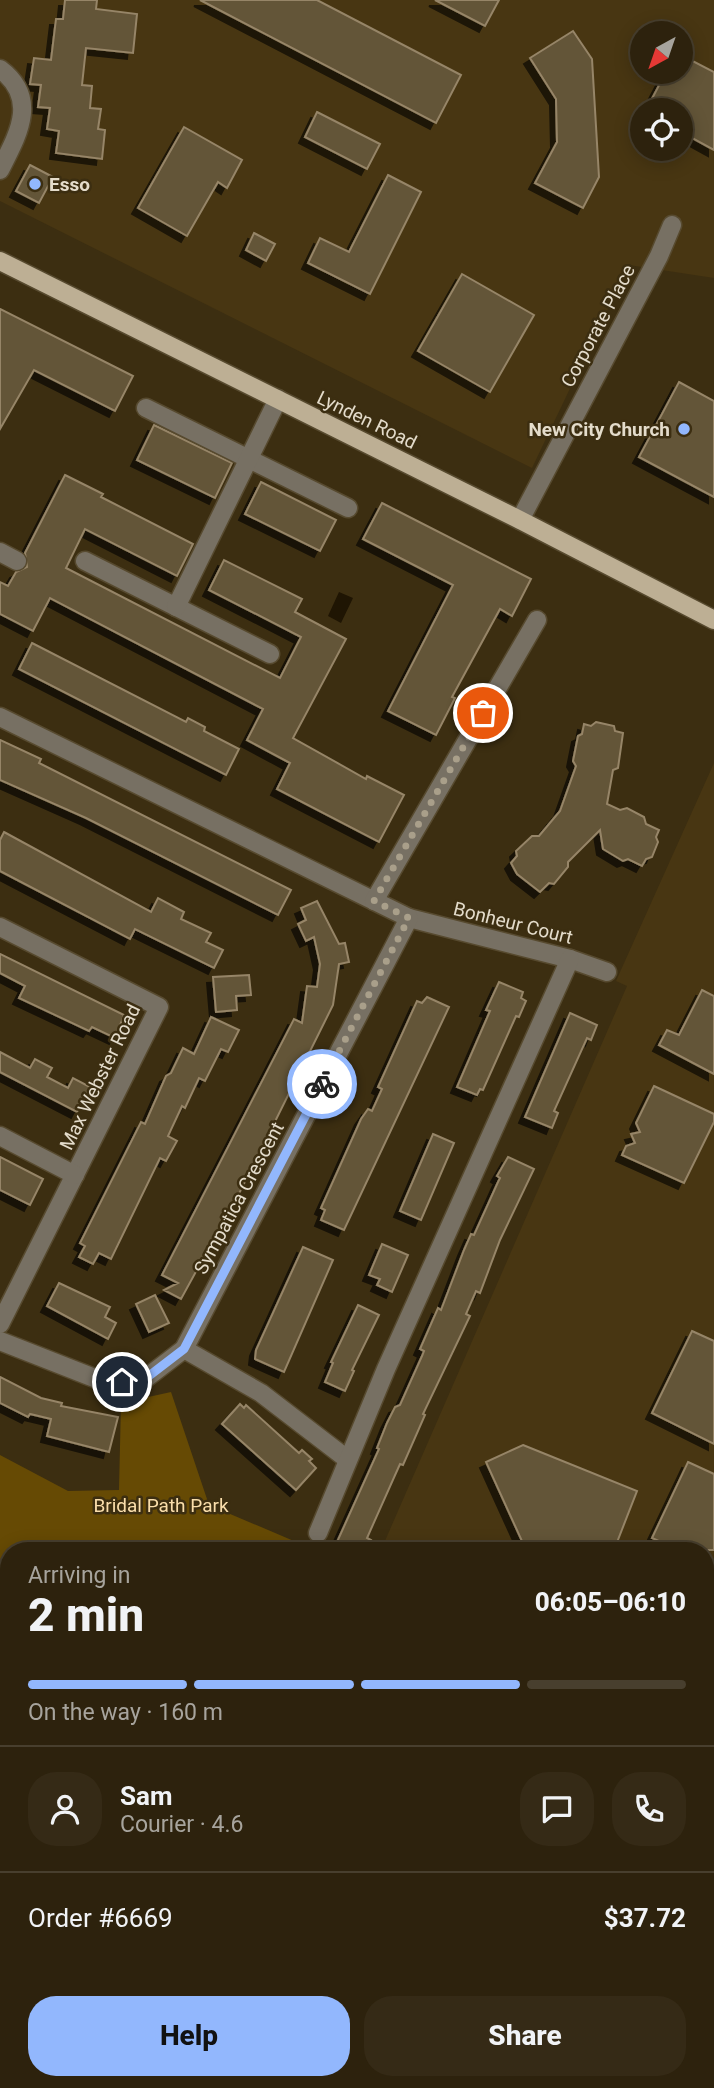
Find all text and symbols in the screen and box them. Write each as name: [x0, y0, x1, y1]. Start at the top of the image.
north arrow: [630, 21, 693, 84]
map controls: [630, 21, 693, 161]
button: locate: [630, 98, 693, 161]
place label: Esso: [49, 173, 90, 196]
marker: Esso: [27, 176, 43, 192]
street label: Corporate Place: [556, 261, 640, 391]
street label: Lynden Road: [313, 386, 421, 454]
place label: New City Church: [528, 418, 670, 441]
marker: New City Church: [676, 421, 692, 437]
pin: [453, 683, 513, 743]
icon: bag: [464, 694, 502, 732]
street label: Bonheur Court: [451, 897, 575, 949]
street label: Max Webster Road: [55, 1000, 145, 1154]
courier: [287, 1049, 357, 1119]
icon: bike: [303, 1065, 341, 1103]
street label: Sympatica Crescent: [189, 1118, 289, 1278]
pin: [92, 1352, 152, 1412]
icon: home: [103, 1363, 141, 1401]
park label: Bridal Path Park: [93, 1494, 229, 1517]
text: Arriving in: [28, 1562, 131, 1589]
text: 06:05–06:10: [535, 1587, 686, 1617]
text: 2 min: [28, 1588, 144, 1642]
text: On the way · 160 m: [28, 1699, 223, 1726]
button: person: [28, 1772, 102, 1846]
button: chat: [520, 1772, 594, 1846]
button: phone: [612, 1772, 686, 1846]
text: Sam: [120, 1781, 172, 1811]
text: Courier · 4.6: [120, 1811, 243, 1838]
text: Order #6669: [28, 1903, 173, 1933]
text: $37.72: [604, 1903, 686, 1933]
button: Help: [28, 1996, 350, 2076]
button: Share: [364, 1996, 686, 2076]

